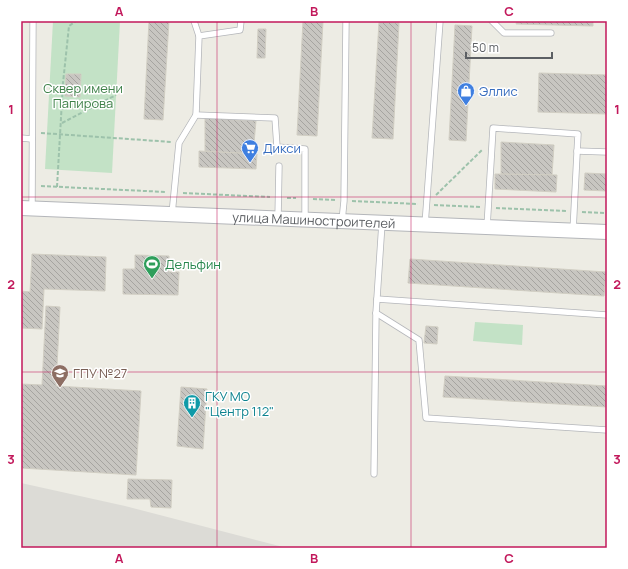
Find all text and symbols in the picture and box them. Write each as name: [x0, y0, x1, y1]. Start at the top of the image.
text: A: [115, 2, 124, 20]
text: B: [310, 2, 318, 20]
text: C: [504, 2, 514, 20]
scale bar: [466, 34, 552, 60]
text: 50 m: [472, 39, 499, 56]
park label: Сквер имени Папирова: [43, 79, 123, 112]
shop icon: Эллис: [456, 81, 476, 106]
place label: Эллис: [479, 82, 518, 100]
text: 1: [8, 100, 14, 118]
text: 1: [614, 100, 620, 118]
supermarket icon: Дикси: [240, 138, 260, 163]
place label: Дикси: [263, 139, 301, 157]
street label: улица Машиностроителей: [232, 208, 396, 232]
sports icon: Дельфин: [142, 254, 162, 279]
place label: Дельфин: [165, 255, 221, 273]
text: 2: [7, 275, 15, 293]
text: 2: [613, 275, 621, 293]
school or university icon: ГПУ №27: [50, 363, 70, 388]
place label: ГПУ №27: [73, 364, 127, 382]
place label: ГКУ МО "Центр 112": [205, 387, 274, 420]
building icon: ГКУ МО "Центр 112": [182, 393, 202, 418]
text: 3: [7, 450, 15, 468]
text: 3: [613, 450, 621, 468]
text: A: [115, 549, 124, 567]
text: B: [310, 549, 318, 567]
text: C: [504, 549, 514, 567]

